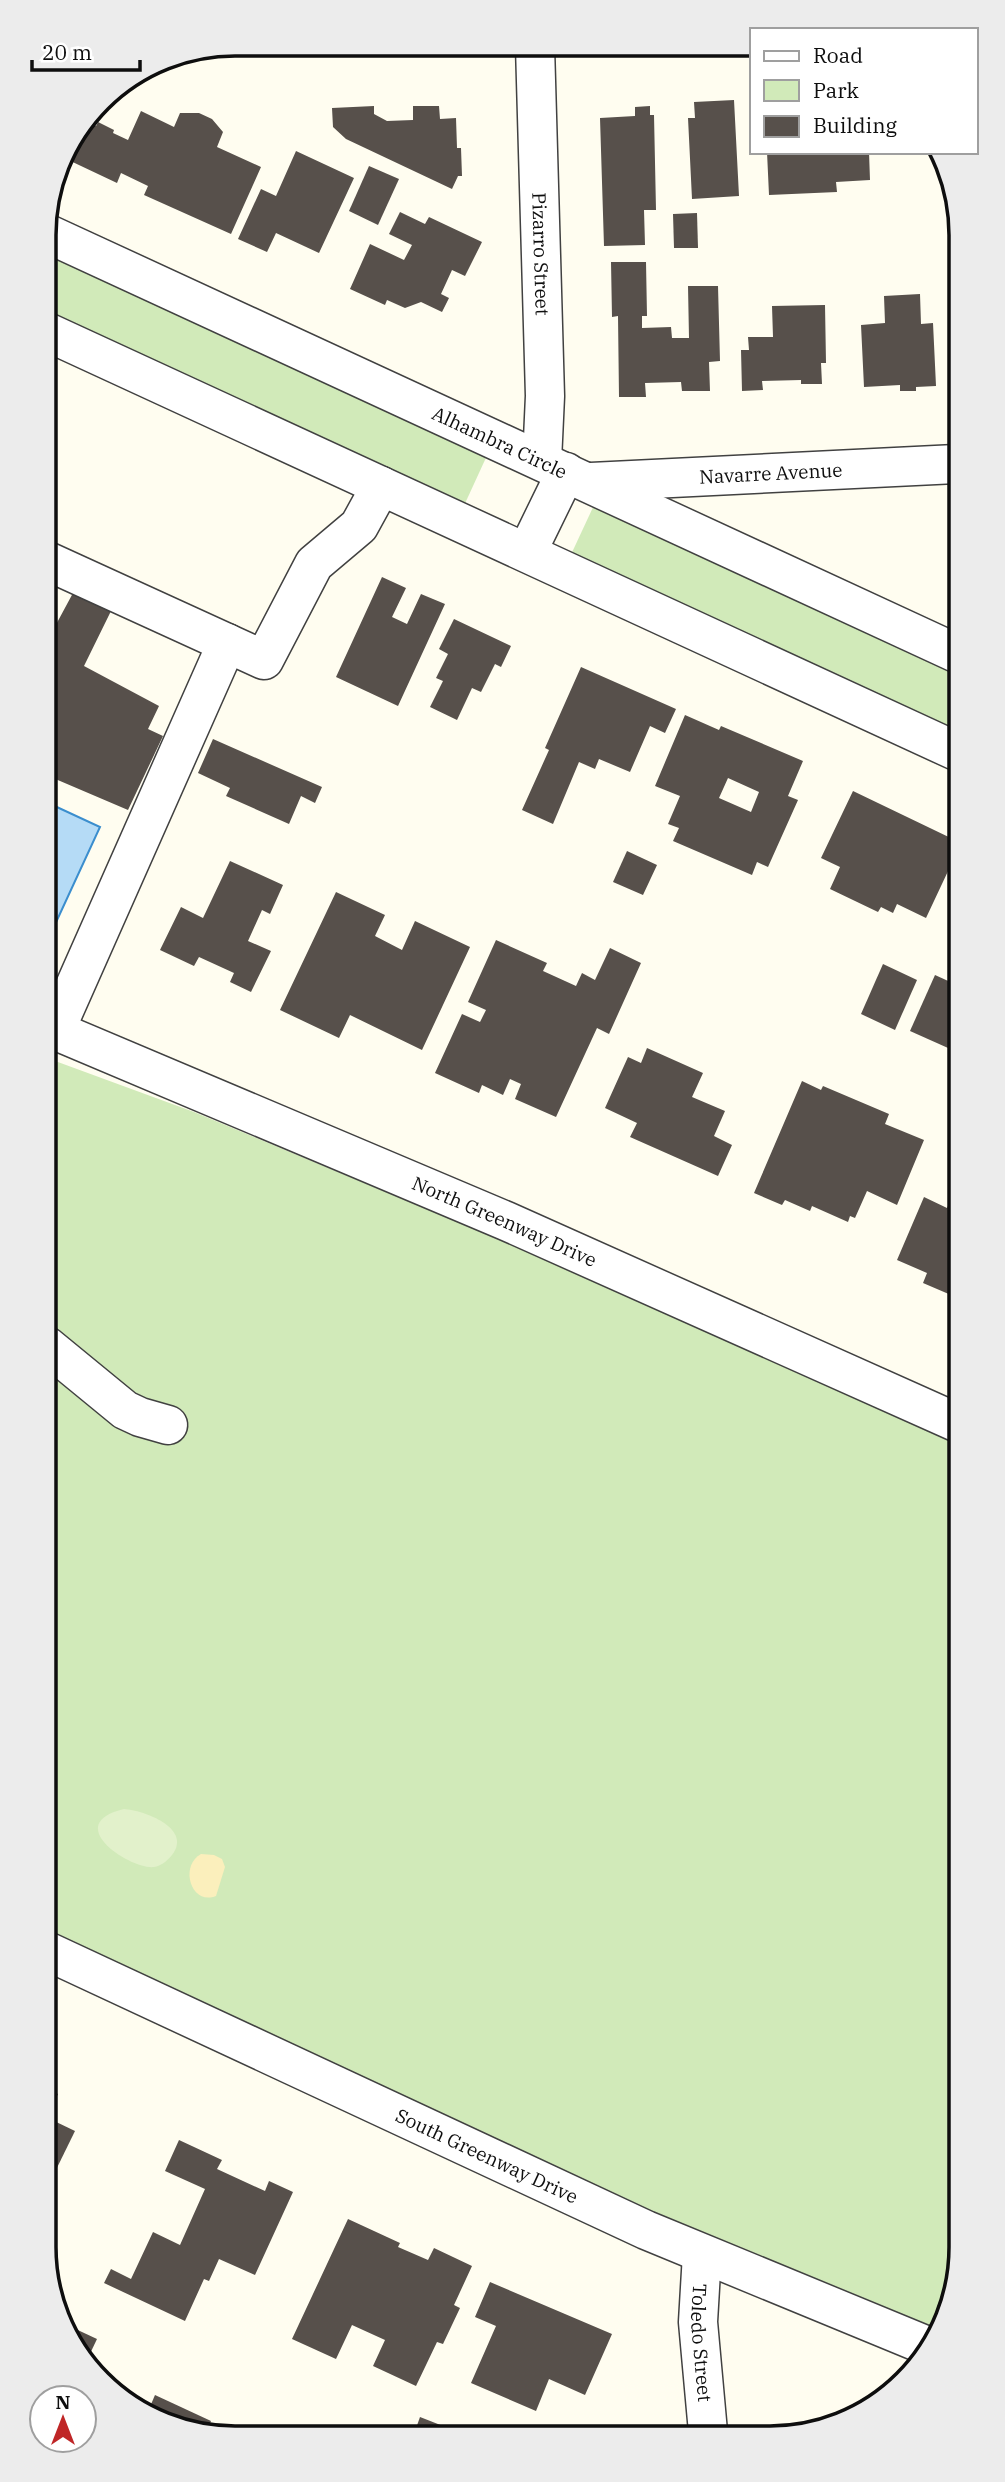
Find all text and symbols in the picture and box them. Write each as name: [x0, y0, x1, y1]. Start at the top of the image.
scale bar: [32, 28, 140, 72]
legend: [750, 28, 977, 154]
text: 20 m: [42, 38, 92, 66]
text: Road: [813, 41, 863, 69]
text: Park: [813, 76, 860, 104]
text: Building: [813, 111, 898, 139]
street label: Pizarro Street: [527, 192, 555, 316]
street label: Alhambra Circle: [428, 401, 571, 484]
street label: Navarre Avenue: [699, 458, 843, 489]
street label: North Greenway Drive: [409, 1171, 600, 1272]
street label: South Greenway Drive: [392, 2103, 582, 2209]
street label: Toledo Street: [686, 2283, 717, 2403]
north arrow: [28, 2384, 98, 2454]
text: N: [55, 2390, 71, 2414]

